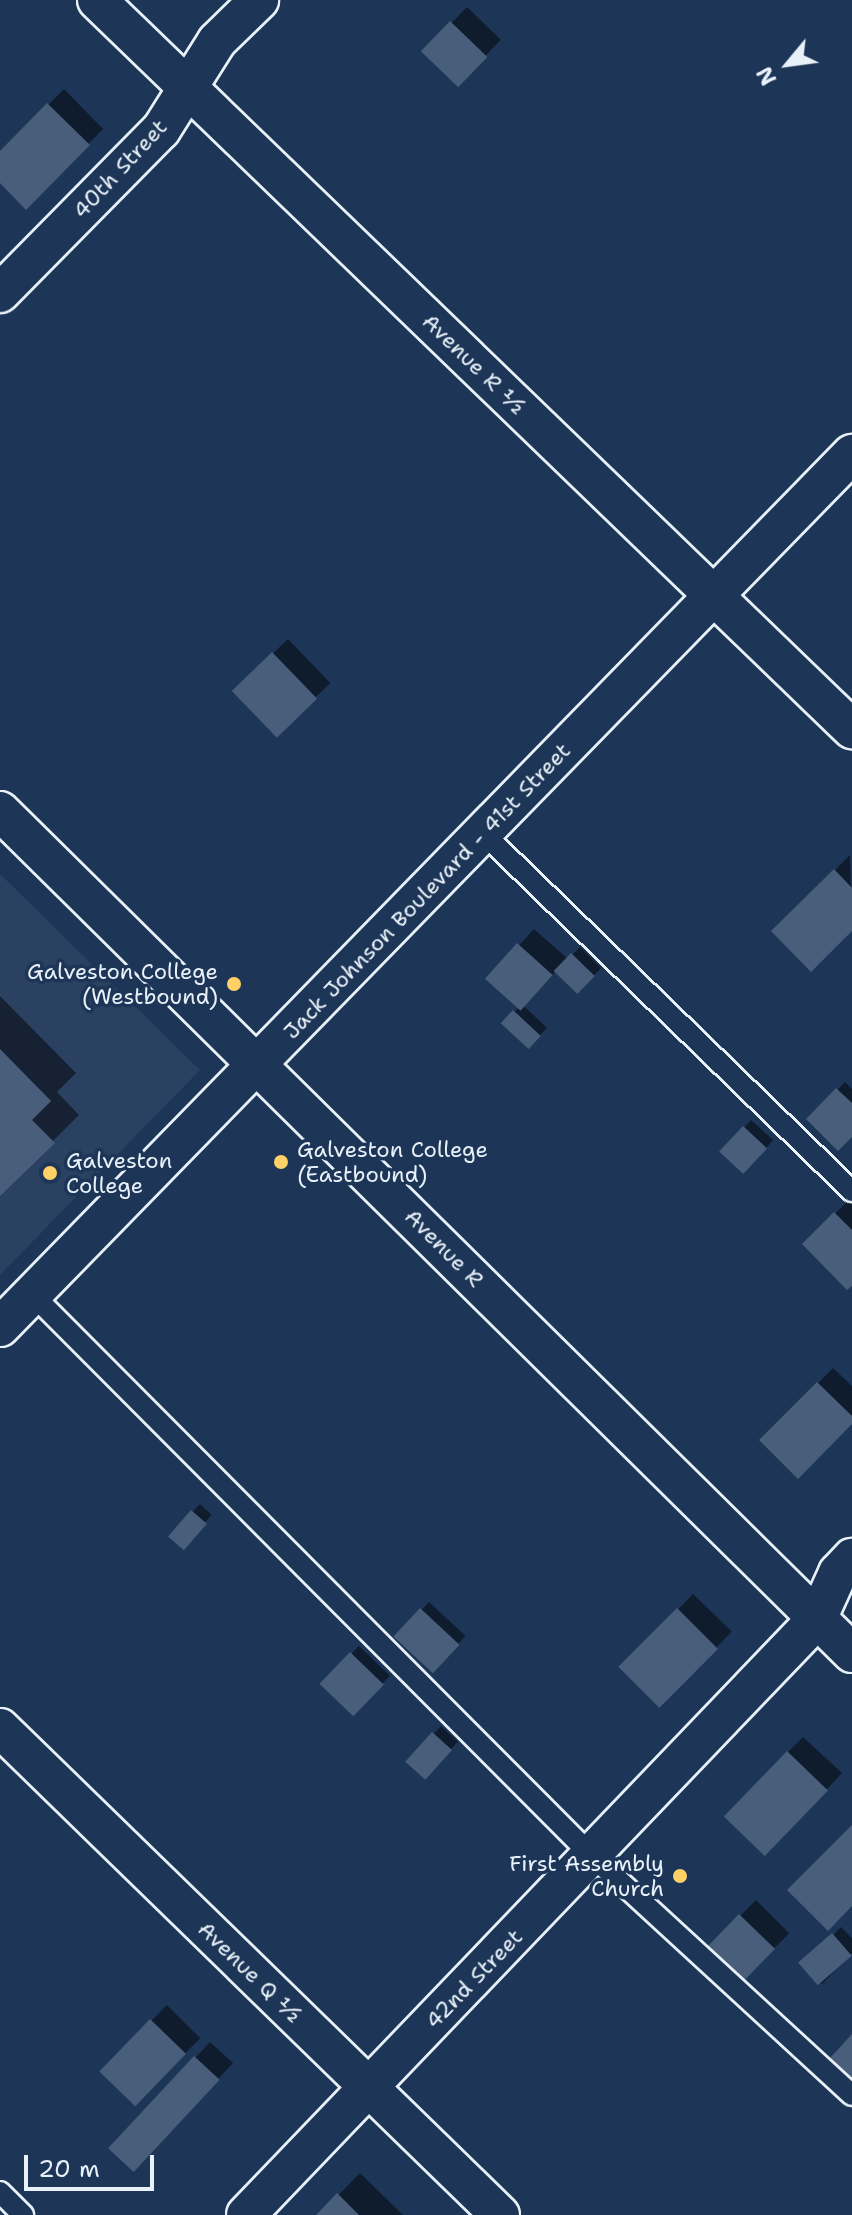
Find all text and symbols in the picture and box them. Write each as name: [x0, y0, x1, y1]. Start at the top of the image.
north arrow: [748, 24, 828, 104]
text: N: [750, 61, 783, 91]
street label: 40th Street: [67, 114, 173, 224]
street label: Avenue R ½: [417, 308, 531, 420]
street label: Jack Johnson Boulevard - 41st Street: [278, 737, 576, 1045]
place label: Galveston College (Westbound): [27, 958, 218, 1010]
marker: Galveston College (Westbound): [225, 975, 243, 993]
place label: Galveston College (Eastbound): [297, 1136, 488, 1188]
place label: Galveston College: [66, 1147, 172, 1198]
marker: Galveston College (Eastbound): [272, 1153, 290, 1171]
marker: Galveston College: [41, 1164, 59, 1182]
street label: Avenue R: [399, 1203, 489, 1293]
place label: First Assembly Church: [509, 1850, 664, 1902]
marker: First Assembly Church: [671, 1867, 689, 1885]
street label: Avenue Q ½: [193, 1916, 307, 2028]
street label: 42nd Street: [420, 1924, 528, 2034]
scale bar: [28, 2139, 158, 2189]
text: 20 m: [38, 2153, 100, 2185]

